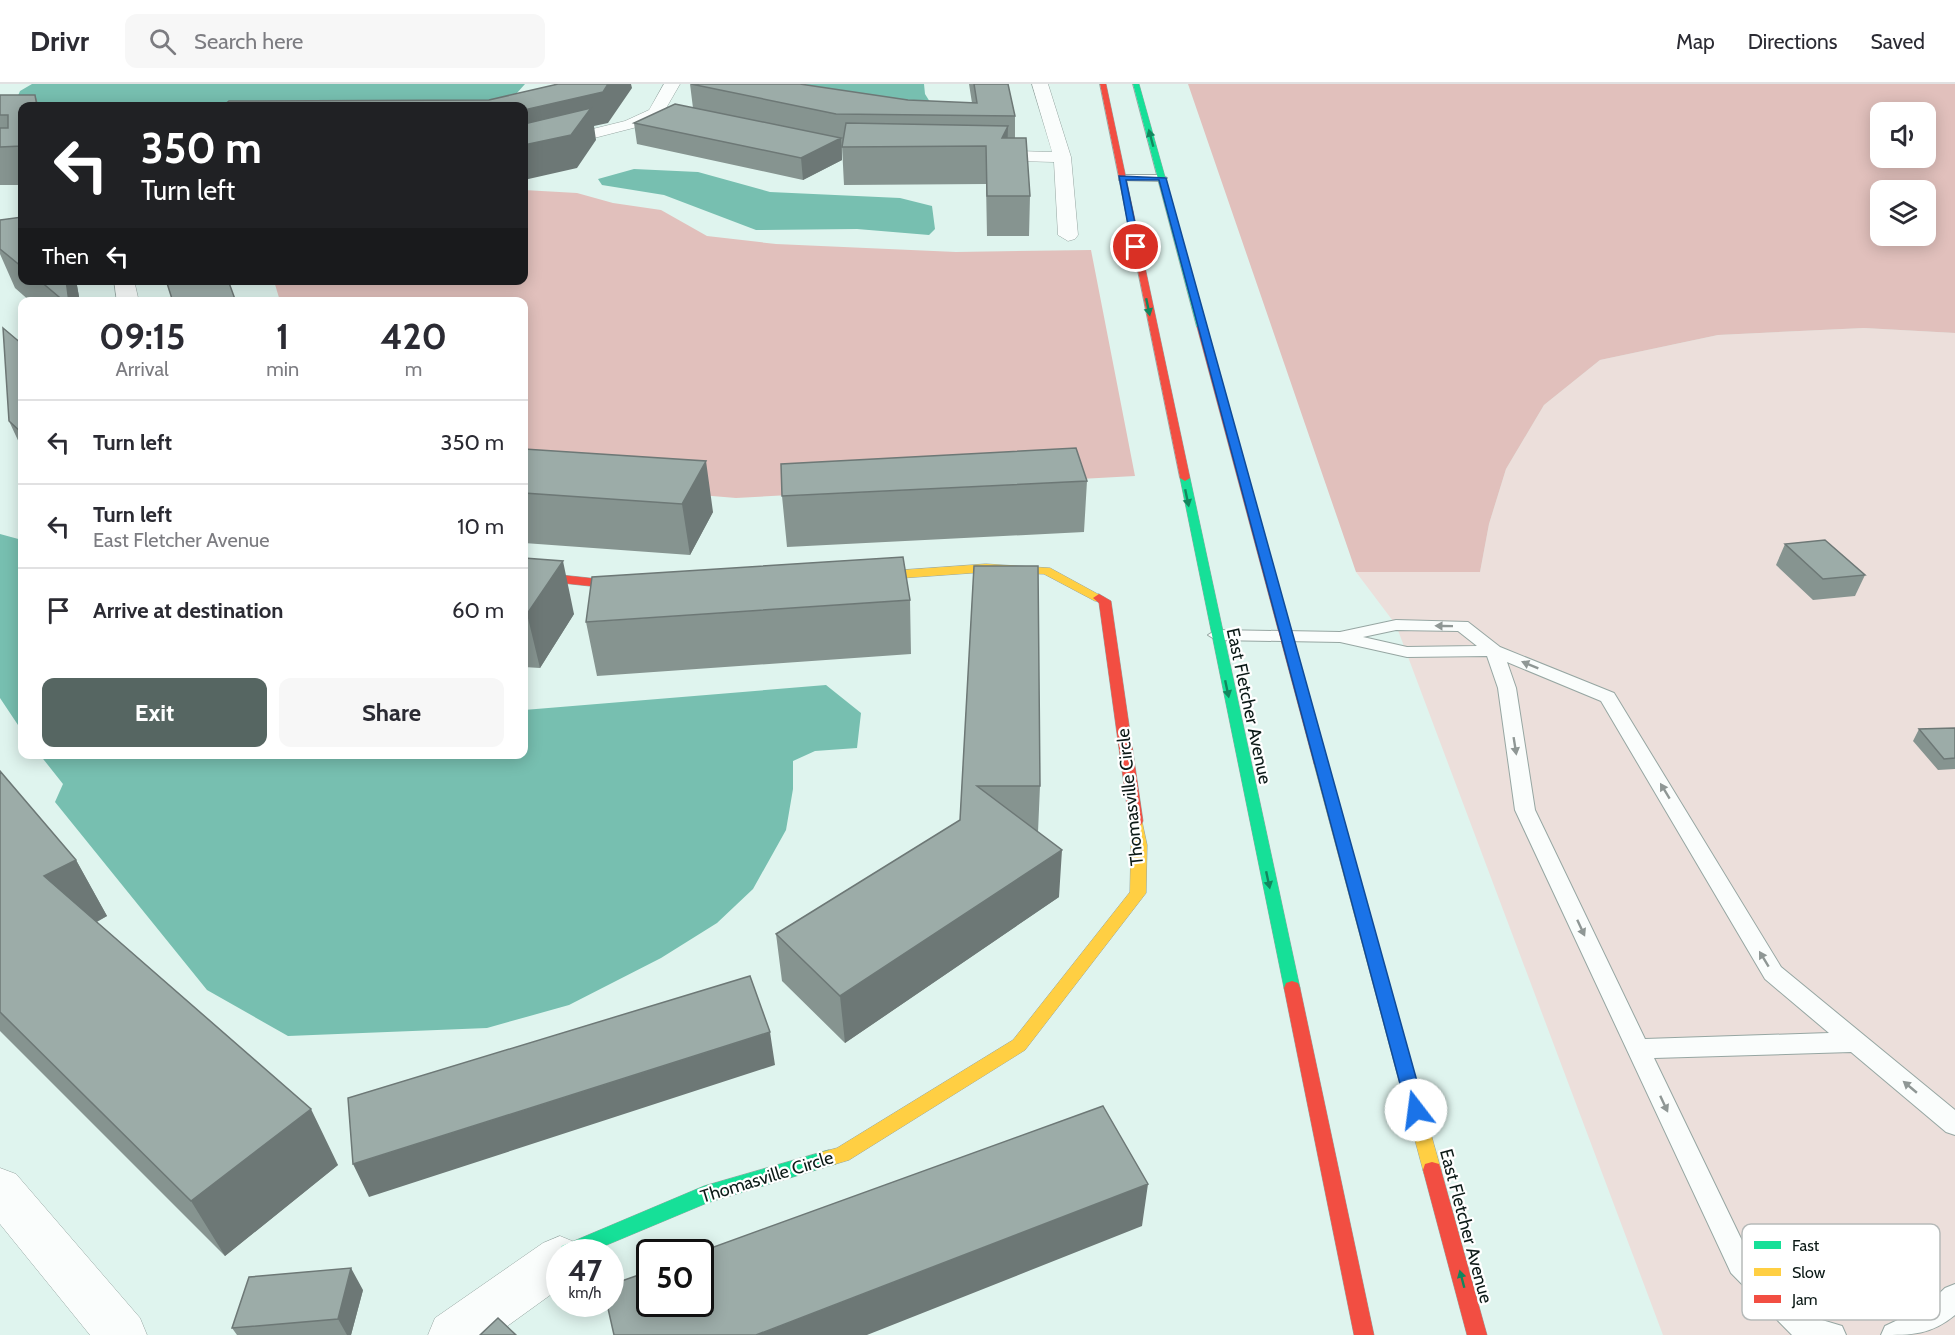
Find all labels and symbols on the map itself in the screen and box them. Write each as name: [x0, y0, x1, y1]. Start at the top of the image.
one-way arrow: [1145, 129, 1155, 147]
pin: [1110, 221, 1161, 272]
one-way arrow: [1144, 298, 1153, 317]
one-way arrow: [1183, 489, 1193, 508]
one-way arrow: [1435, 621, 1454, 631]
street label: East Fletcher Avenue: [1222, 626, 1276, 786]
one-way arrow: [1520, 660, 1538, 670]
one-way arrow: [1223, 680, 1232, 699]
street label: Thomasville Circle: [1112, 727, 1148, 867]
one-way arrow: [1511, 737, 1520, 756]
one-way arrow: [1659, 783, 1670, 799]
one-way arrow: [1263, 871, 1273, 889]
one-way arrow: [1576, 920, 1585, 937]
one-way arrow: [1759, 951, 1770, 967]
position arrow: [1384, 1078, 1448, 1142]
one-way arrow: [1902, 1081, 1918, 1094]
one-way arrow: [1659, 1096, 1669, 1114]
street label: Thomasville Circle: [698, 1146, 836, 1208]
street label: East Fletcher Avenue: [1435, 1146, 1497, 1306]
legend: [1742, 1224, 1940, 1320]
text: Fast: [1792, 1236, 1820, 1255]
speed limit sign: 50: [636, 1239, 714, 1317]
text: Slow: [1792, 1263, 1826, 1282]
one-way arrow: [1457, 1269, 1466, 1287]
text: Jam: [1791, 1290, 1818, 1309]

